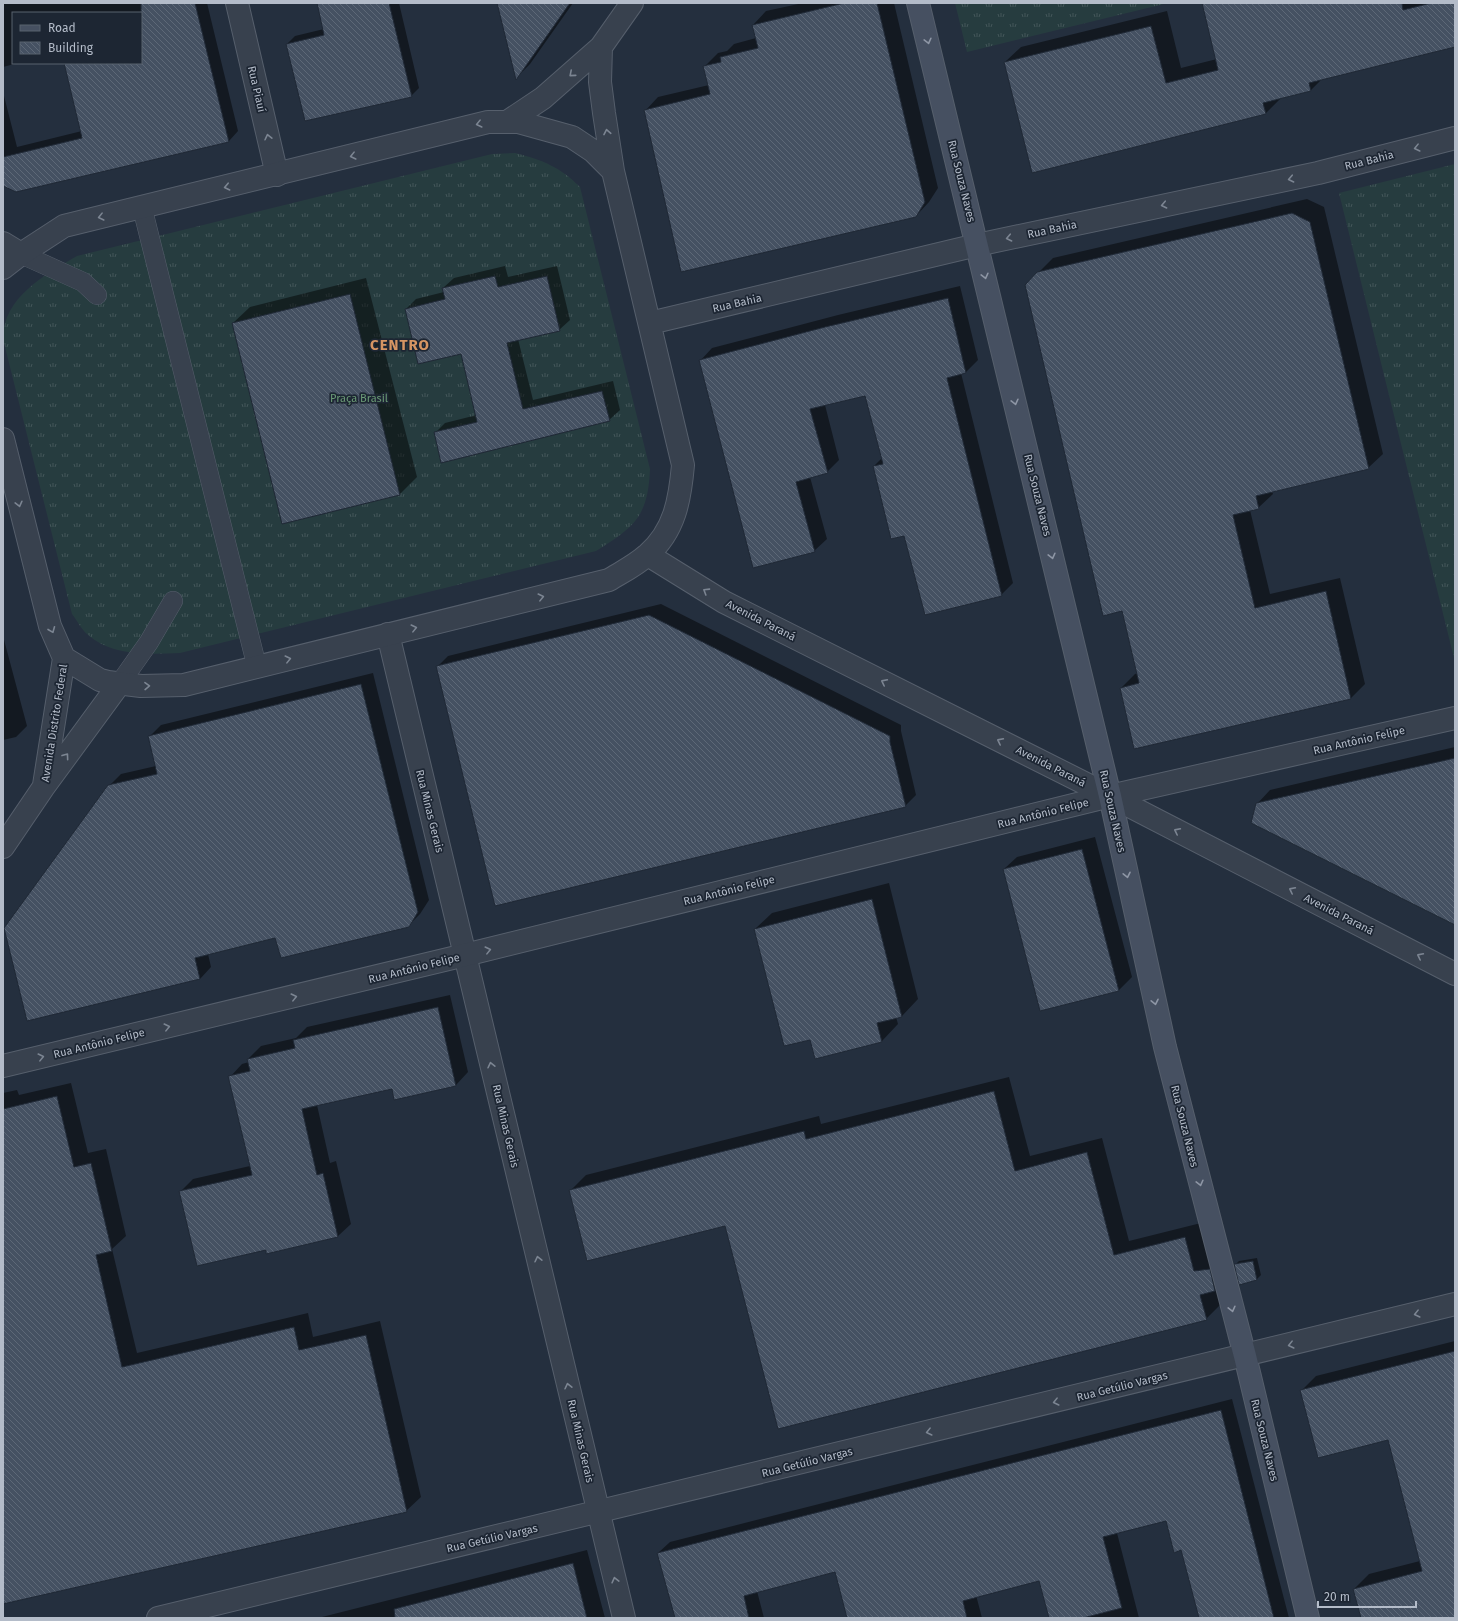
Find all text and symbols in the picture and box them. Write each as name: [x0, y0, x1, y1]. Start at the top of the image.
legend: [12, 12, 142, 64]
text: Road: [48, 21, 76, 35]
one-way arrow: [923, 38, 931, 44]
text: Building: [48, 41, 94, 55]
street label: Rua Piauí: [245, 65, 268, 113]
one-way arrow: [570, 69, 577, 76]
one-way arrow: [476, 120, 482, 128]
one-way arrow: [603, 129, 612, 135]
one-way arrow: [264, 134, 273, 141]
street label: Rua Souza Naves: [945, 139, 978, 224]
one-way arrow: [1414, 143, 1420, 151]
street label: Rua Bahia: [1343, 148, 1395, 173]
one-way arrow: [350, 151, 356, 159]
one-way arrow: [1288, 174, 1294, 182]
one-way arrow: [224, 182, 230, 190]
one-way arrow: [1161, 201, 1167, 209]
one-way arrow: [97, 213, 104, 221]
street label: Rua Bahia: [1026, 218, 1078, 241]
one-way arrow: [1006, 234, 1012, 242]
one-way arrow: [980, 273, 988, 279]
street label: Rua Bahia: [711, 292, 763, 315]
district label: CENTRO: [370, 336, 430, 354]
park label: Praça Brasil: [330, 392, 388, 405]
one-way arrow: [1010, 399, 1019, 406]
street label: Rua Souza Naves: [1021, 453, 1054, 538]
one-way arrow: [15, 501, 23, 507]
one-way arrow: [1048, 553, 1056, 559]
one-way arrow: [703, 588, 710, 595]
one-way arrow: [537, 593, 544, 601]
street label: Avenida Paraná: [724, 597, 798, 644]
one-way arrow: [411, 624, 417, 632]
one-way arrow: [47, 626, 55, 633]
one-way arrow: [284, 655, 291, 664]
street label: Avenida Distrito Federal: [39, 663, 70, 783]
one-way arrow: [881, 679, 888, 687]
one-way arrow: [144, 682, 150, 690]
street label: Rua Antônio Felipe: [1312, 724, 1406, 757]
one-way arrow: [997, 738, 1004, 746]
street label: Avenida Paraná: [1014, 743, 1088, 790]
one-way arrow: [61, 754, 68, 761]
street label: Rua Minas Gerais: [413, 768, 446, 854]
street label: Rua Souza Naves: [1097, 769, 1128, 854]
street label: Rua Antônio Felipe: [996, 796, 1090, 831]
one-way arrow: [1174, 828, 1181, 835]
one-way arrow: [1123, 872, 1131, 878]
street label: Rua Antônio Felipe: [682, 873, 776, 908]
one-way arrow: [1289, 888, 1297, 895]
street label: Avenida Paraná: [1302, 891, 1376, 938]
one-way arrow: [485, 946, 491, 954]
street label: Rua Antônio Felipe: [367, 951, 461, 986]
one-way arrow: [1417, 954, 1425, 961]
one-way arrow: [291, 993, 297, 1001]
one-way arrow: [1151, 999, 1159, 1005]
one-way arrow: [164, 1023, 171, 1032]
street label: Rua Antônio Felipe: [52, 1026, 146, 1061]
one-way arrow: [38, 1054, 44, 1062]
one-way arrow: [488, 1061, 496, 1068]
street label: Rua Minas Gerais: [490, 1083, 521, 1169]
street label: Rua Souza Naves: [1168, 1084, 1201, 1169]
one-way arrow: [1195, 1179, 1204, 1186]
one-way arrow: [534, 1256, 542, 1262]
one-way arrow: [1228, 1305, 1236, 1312]
one-way arrow: [1414, 1309, 1420, 1317]
one-way arrow: [1288, 1340, 1294, 1348]
street label: Rua Getúlio Vargas: [1075, 1369, 1169, 1404]
one-way arrow: [564, 1382, 573, 1389]
one-way arrow: [1053, 1397, 1059, 1405]
street label: Rua Minas Gerais: [565, 1398, 596, 1484]
street label: Rua Souza Naves: [1248, 1398, 1281, 1483]
one-way arrow: [926, 1428, 933, 1436]
street label: Rua Getúlio Vargas: [760, 1445, 854, 1480]
street label: Rua Getúlio Vargas: [445, 1522, 539, 1555]
one-way arrow: [611, 1577, 619, 1583]
scale bar: [1318, 1583, 1416, 1609]
text: 20 m: [1324, 1590, 1350, 1604]

